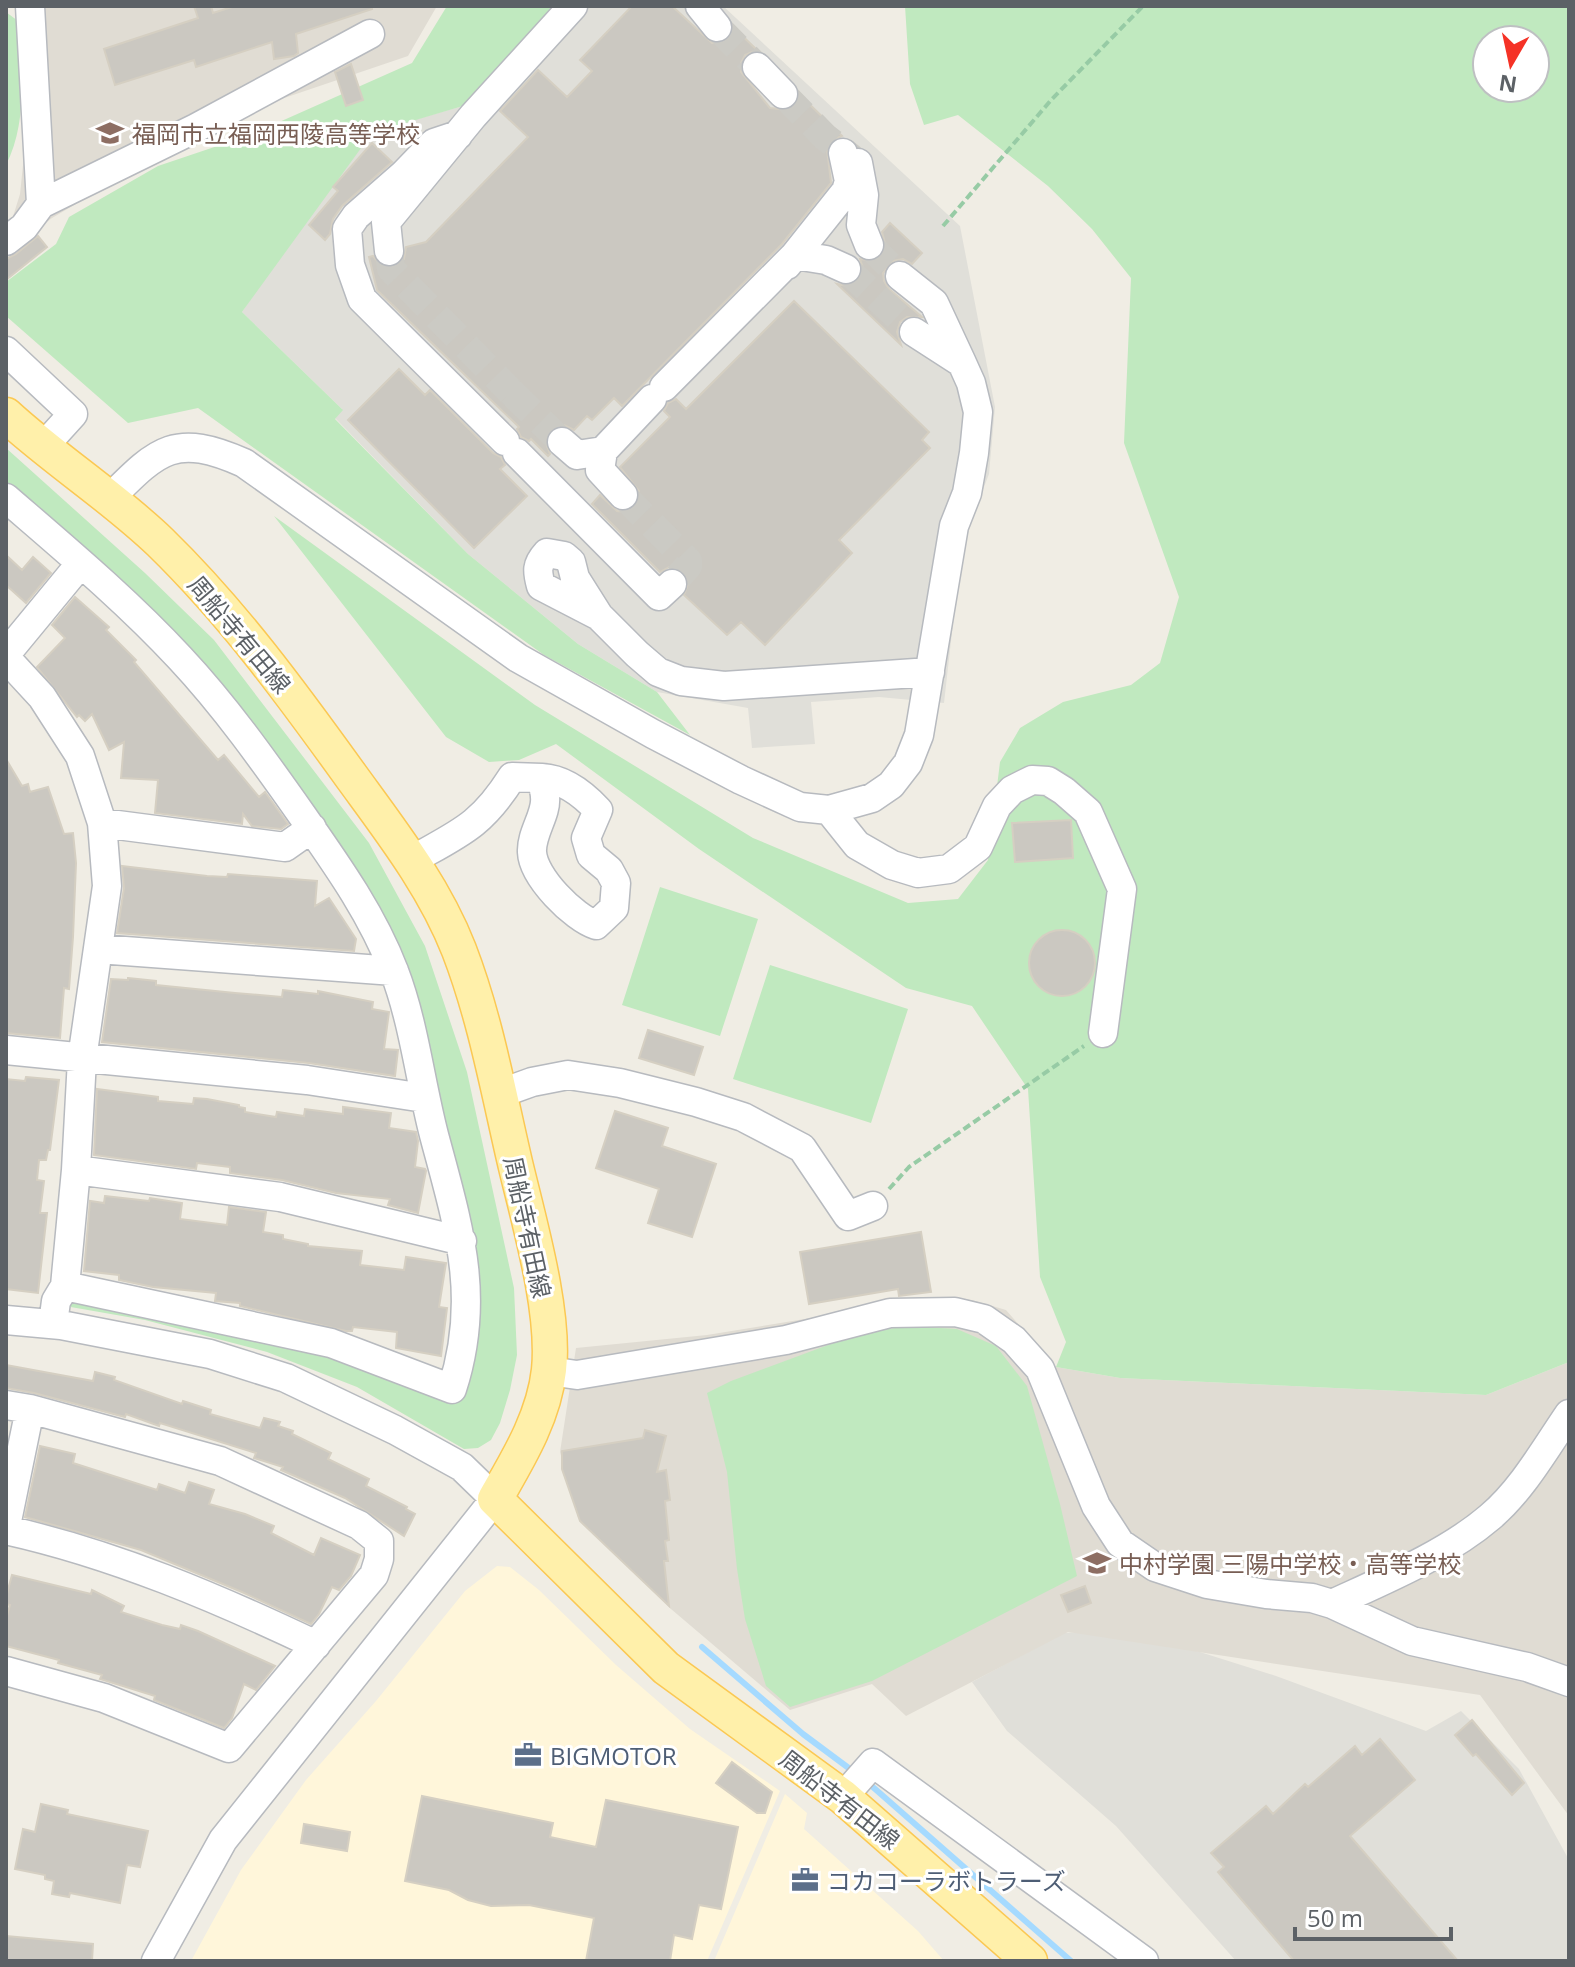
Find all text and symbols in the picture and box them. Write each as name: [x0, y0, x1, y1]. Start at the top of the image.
north arrow: [1471, 24, 1551, 104]
text: N: [1497, 69, 1519, 101]
place label: 福岡市立福岡西陵高等学校: [132, 117, 420, 150]
school or university icon: 福岡市立福岡西陵高等学校: [95, 118, 125, 148]
street label: 周船寺有田線: [181, 568, 299, 700]
street label: 周船寺有田線: [497, 1153, 559, 1301]
place label: 中村学園 三陽中学校・高等学校: [1119, 1547, 1461, 1580]
school or university icon: 中村学園 三陽中学校・高等学校: [1082, 1548, 1112, 1578]
place label: BIGMOTOR: [550, 1739, 677, 1772]
office icon: BIGMOTOR: [513, 1740, 543, 1770]
street label: 周船寺有田線: [773, 1742, 907, 1856]
place label: コカコーラボトラーズ: [827, 1864, 1066, 1897]
office icon: コカコーラボトラーズ: [790, 1865, 820, 1895]
scale bar: [1295, 1891, 1451, 1941]
text: 50 m: [1307, 1901, 1363, 1934]

